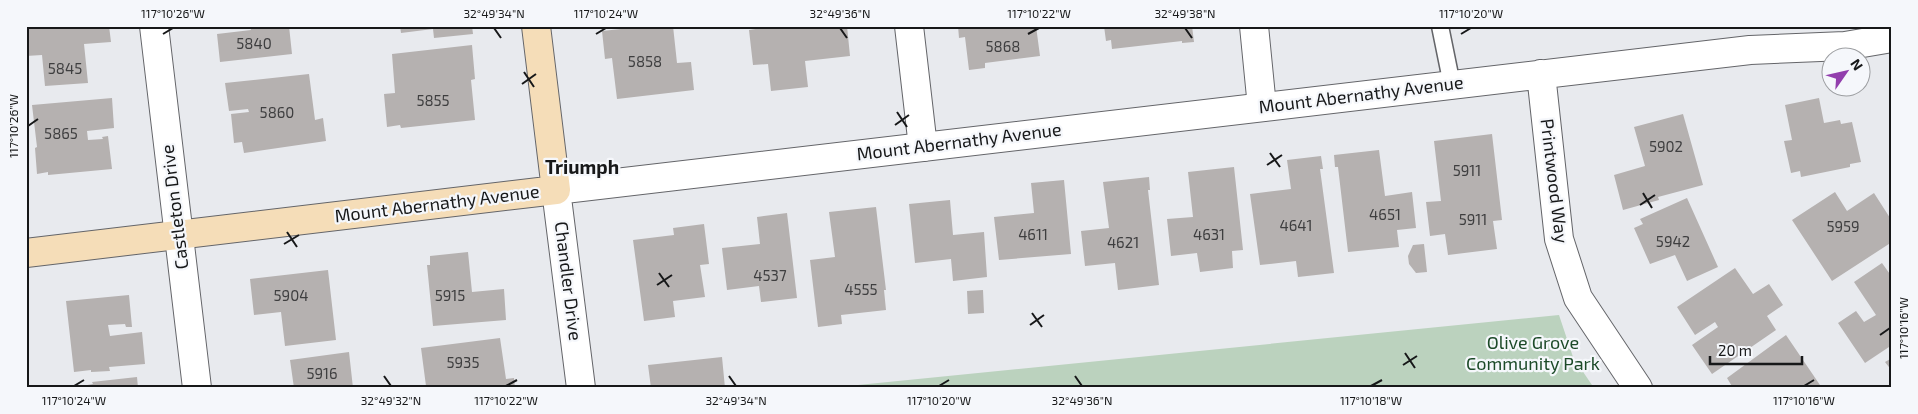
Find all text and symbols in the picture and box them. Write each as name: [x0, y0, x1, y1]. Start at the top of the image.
text: 117°10'26"W: [141, 6, 205, 20]
text: 32°49'34"N: [463, 6, 525, 20]
text: 117°10'24"W: [574, 6, 638, 20]
text: 32°49'36"N: [810, 6, 870, 20]
text: 117°10'22"W: [1007, 6, 1071, 20]
text: 32°49'38"N: [1154, 6, 1216, 20]
text: 117°10'20"W: [1439, 6, 1503, 20]
house number: 5840: [236, 34, 272, 52]
house number: 5868: [986, 37, 1020, 55]
north arrow: [1820, 48, 1870, 98]
house number: 5858: [628, 52, 662, 70]
text: N: [1847, 56, 1867, 73]
house number: 5845: [48, 59, 82, 77]
street label: Mount Abernathy Avenue: [1257, 71, 1465, 117]
house number: 5855: [416, 91, 450, 109]
text: 117°10'26"W: [6, 94, 20, 158]
house number: 5860: [260, 103, 294, 121]
street label: Printwood Way: [1536, 117, 1574, 245]
street label: Mount Abernathy Avenue: [855, 118, 1063, 164]
house number: 5865: [44, 124, 78, 142]
house number: 5902: [1649, 137, 1683, 155]
street label: Castleton Drive: [155, 144, 193, 271]
district label: Triumph: [545, 155, 619, 178]
house number: 5911: [1453, 161, 1481, 179]
street label: Mount Abernathy Avenue: [333, 180, 541, 226]
house number: 4651: [1369, 205, 1401, 223]
house number: 5911: [1459, 210, 1487, 228]
house number: 4641: [1279, 216, 1313, 234]
house number: 5959: [1826, 217, 1860, 235]
street label: Chandler Drive: [551, 220, 587, 342]
house number: 4611: [1018, 225, 1048, 243]
house number: 4631: [1193, 225, 1225, 243]
house number: 5942: [1656, 232, 1690, 250]
house number: 4621: [1107, 233, 1139, 251]
house number: 4537: [753, 266, 787, 284]
house number: 4555: [844, 280, 878, 298]
house number: 5904: [274, 286, 308, 304]
house number: 5915: [435, 286, 465, 304]
text: 117°10'16"W: [1896, 297, 1910, 359]
park label: Olive Grove Community Park: [1466, 331, 1600, 374]
scale bar: [1710, 334, 1803, 366]
text: 20 m: [1718, 341, 1752, 359]
house number: 5935: [446, 353, 480, 371]
house number: 5916: [306, 364, 338, 382]
text: 117°10'24"W: [42, 393, 106, 407]
text: 32°49'32"N: [361, 393, 421, 407]
text: 117°10'22"W: [474, 393, 538, 407]
text: 32°49'34"N: [705, 393, 767, 407]
text: 117°10'20"W: [907, 393, 971, 407]
text: 32°49'36"N: [1052, 393, 1112, 407]
text: 117°10'18"W: [1340, 393, 1402, 407]
text: 117°10'16"W: [1773, 393, 1835, 407]

